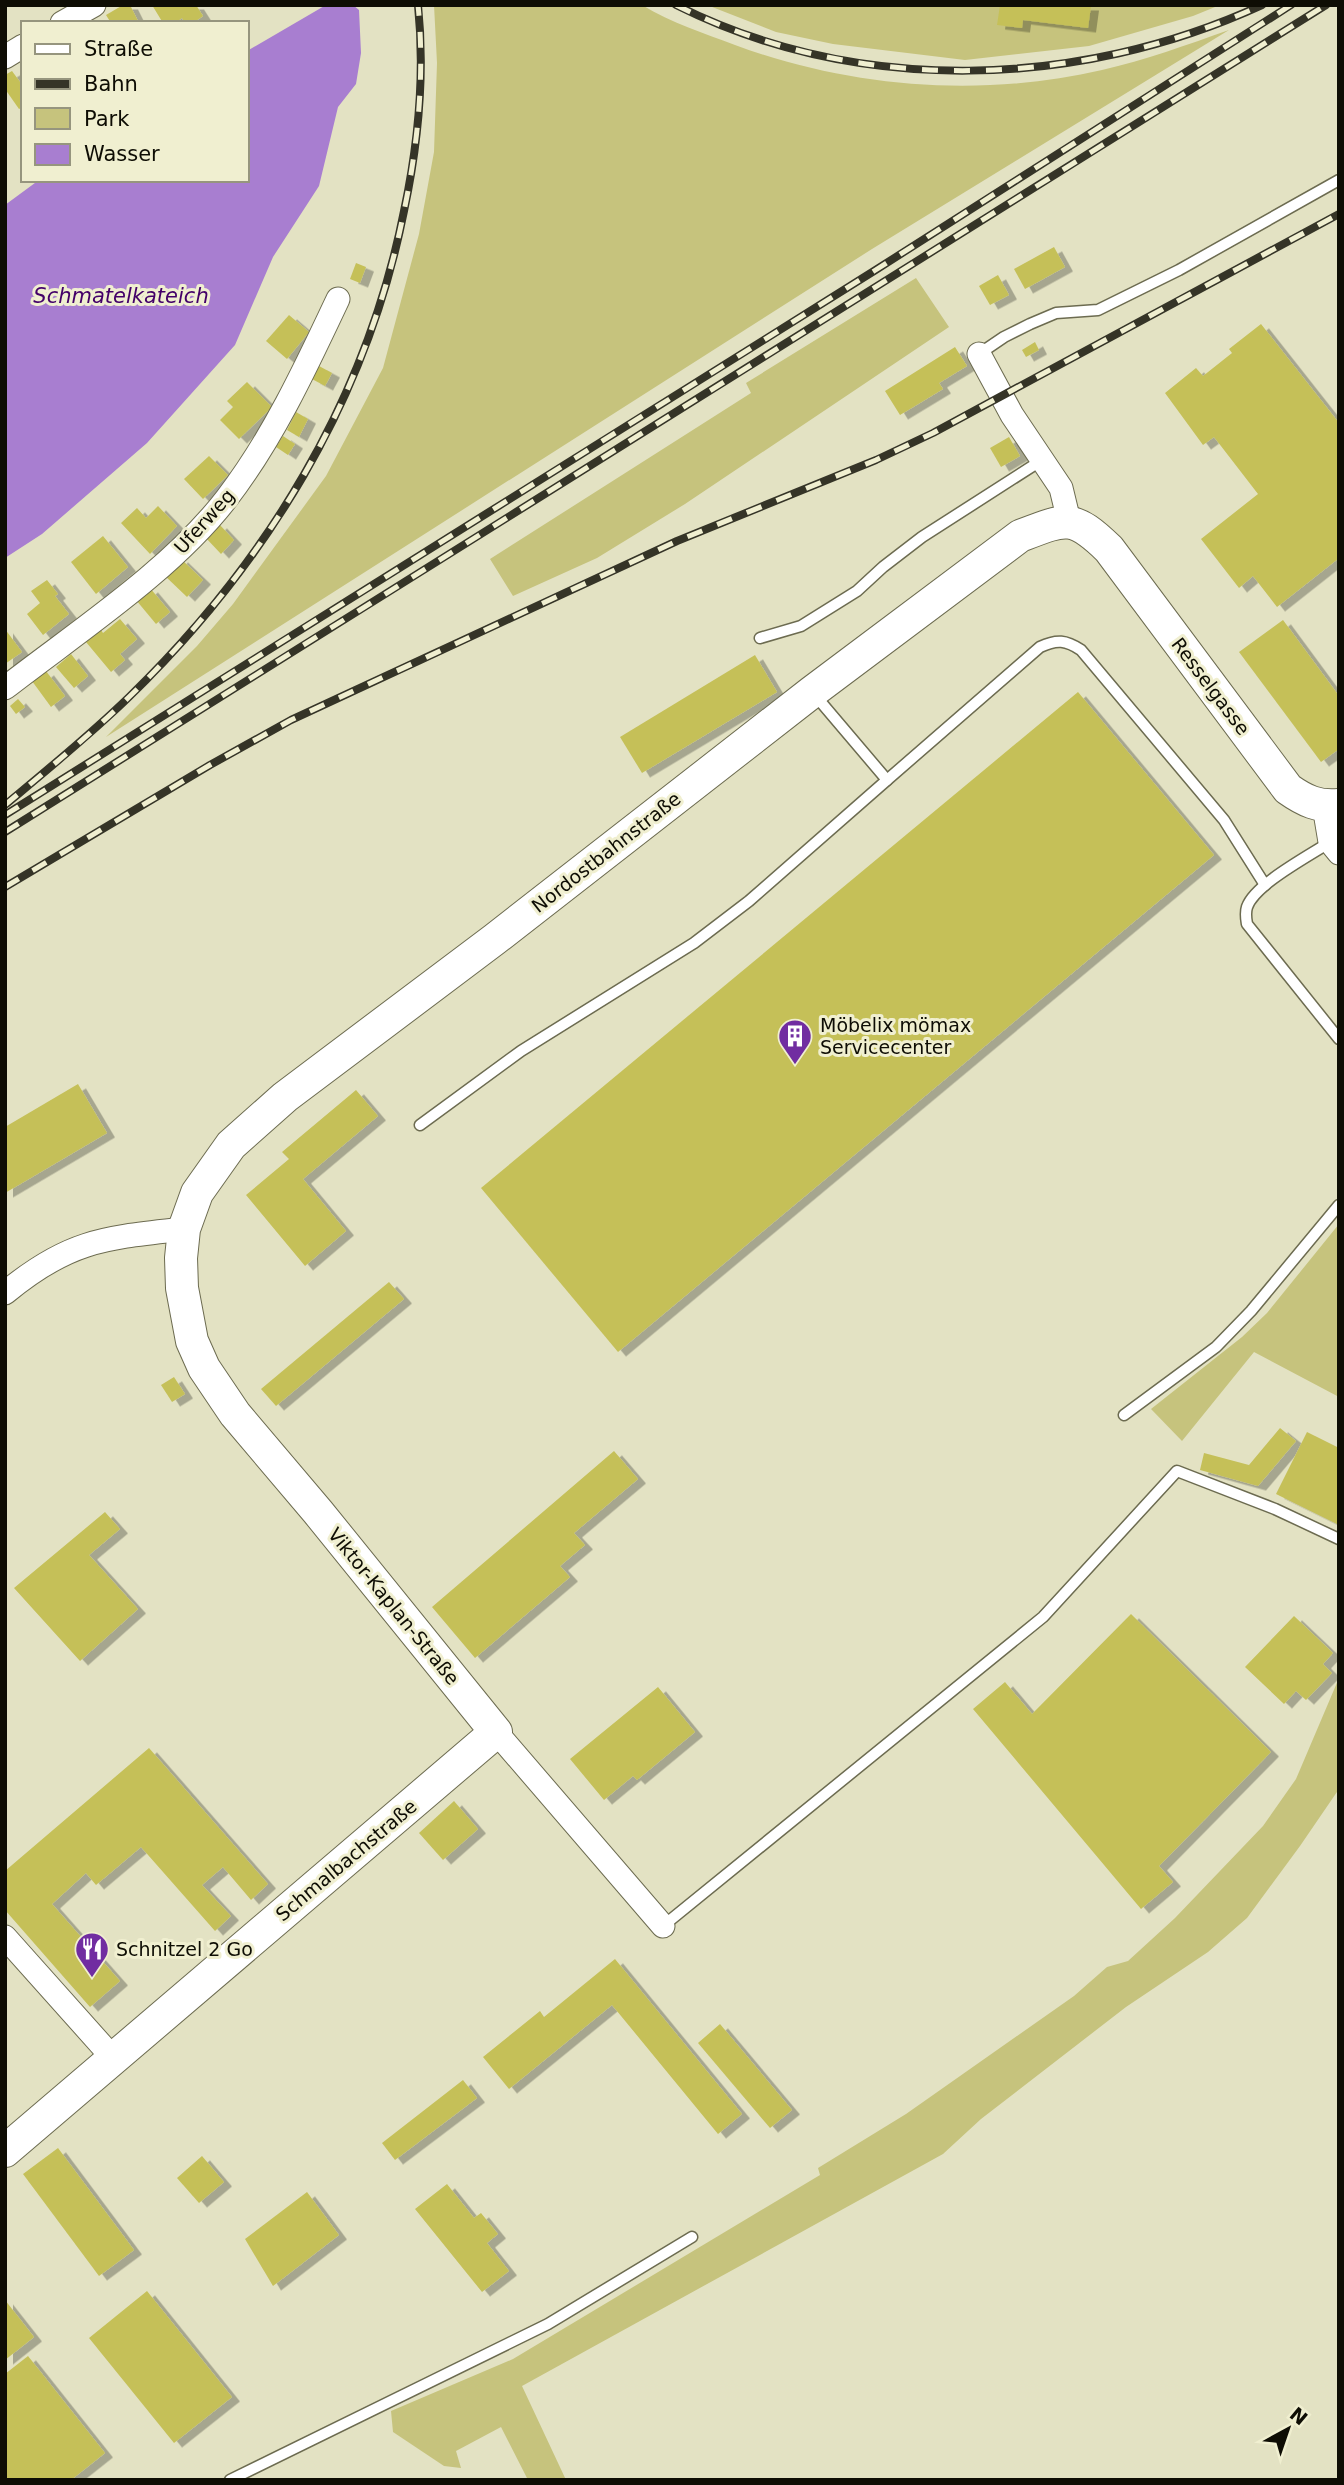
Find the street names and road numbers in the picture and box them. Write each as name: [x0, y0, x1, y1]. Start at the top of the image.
street label: Uferweg: [169, 484, 239, 558]
street label: Resselgasse: [1167, 633, 1255, 739]
street label: Nordostbahnstraße: [527, 787, 685, 917]
street label: Viktor-Kaplan-Straße: [324, 1523, 464, 1689]
street label: Schmalbachstraße: [271, 1795, 421, 1925]

